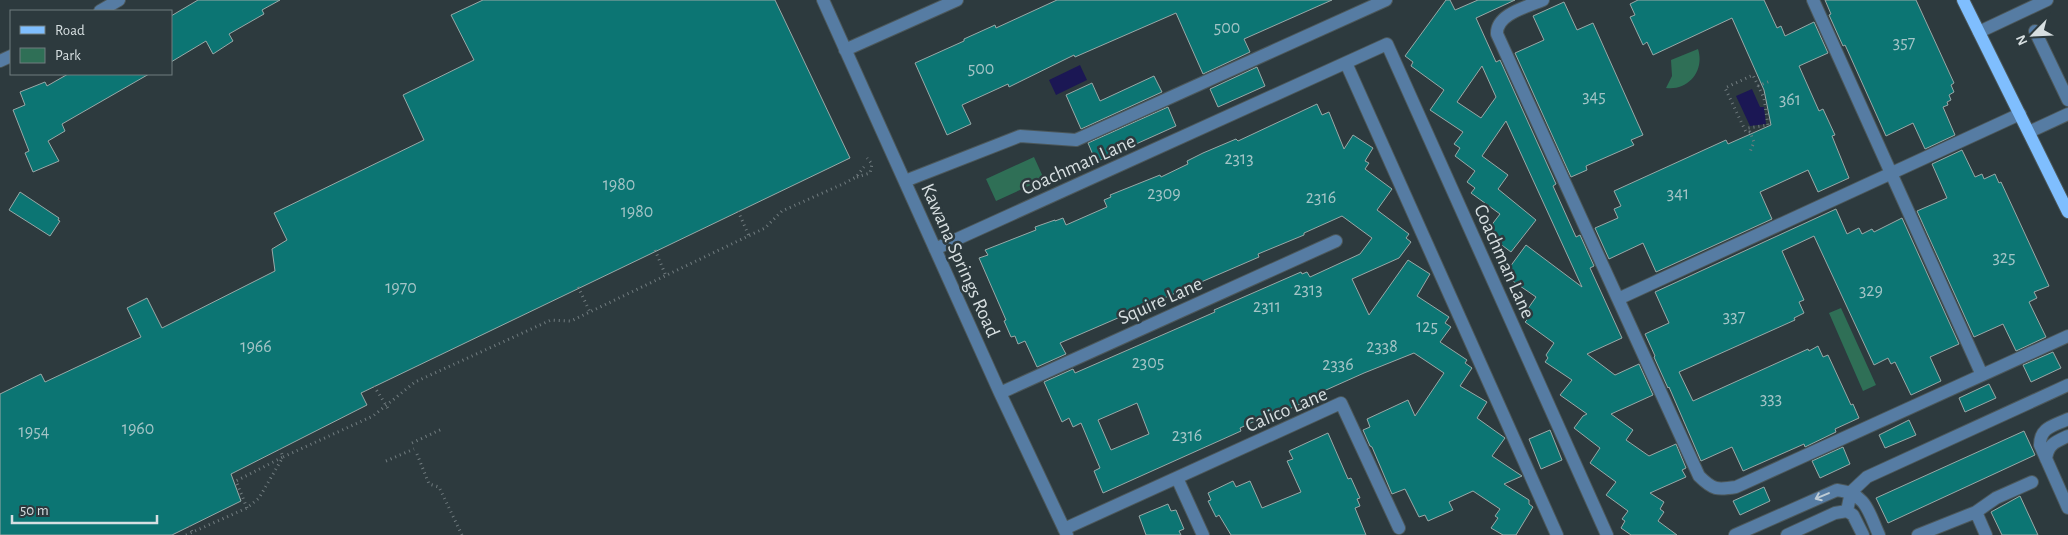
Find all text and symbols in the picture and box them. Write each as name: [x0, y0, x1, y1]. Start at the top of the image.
legend: [10, 10, 172, 75]
north arrow: [2008, 10, 2058, 60]
house number: 500: [1214, 19, 1240, 37]
text: Road: [55, 23, 85, 38]
text: N: [2014, 33, 2030, 47]
house number: 357: [1893, 34, 1915, 52]
text: Park: [55, 48, 81, 63]
house number: 500: [968, 60, 994, 78]
house number: 345: [1582, 88, 1606, 106]
house number: 361: [1779, 91, 1801, 109]
street label: Coachman Lane: [1018, 131, 1138, 199]
house number: 2313: [1224, 150, 1254, 168]
house number: 1980: [603, 176, 635, 194]
street label: Kawana Springs Road: [917, 180, 1003, 340]
house number: 2309: [1147, 185, 1181, 203]
house number: 341: [1667, 185, 1689, 203]
house number: 2316: [1306, 189, 1336, 207]
street label: Coachman Lane: [1470, 201, 1538, 321]
house number: 1980: [621, 203, 653, 221]
house number: 325: [1992, 249, 2016, 267]
street label: Squire Lane: [1115, 273, 1206, 328]
house number: 1970: [385, 279, 417, 297]
house number: 2313: [1293, 281, 1323, 299]
house number: 329: [1859, 282, 1883, 300]
house number: 2311: [1253, 298, 1281, 316]
house number: 337: [1723, 308, 1745, 326]
house number: 125: [1416, 318, 1438, 336]
house number: 1966: [240, 338, 272, 356]
house number: 2338: [1366, 338, 1398, 356]
house number: 2305: [1132, 354, 1164, 372]
house number: 2336: [1322, 356, 1354, 374]
street label: Calico Lane: [1242, 384, 1330, 436]
house number: 333: [1760, 390, 1782, 408]
house number: 1960: [122, 420, 154, 438]
house number: 1954: [19, 423, 50, 441]
house number: 2316: [1172, 427, 1202, 445]
scale bar: [12, 492, 158, 524]
one-way arrow: [1815, 492, 1830, 502]
text: 50 m: [20, 503, 49, 518]

